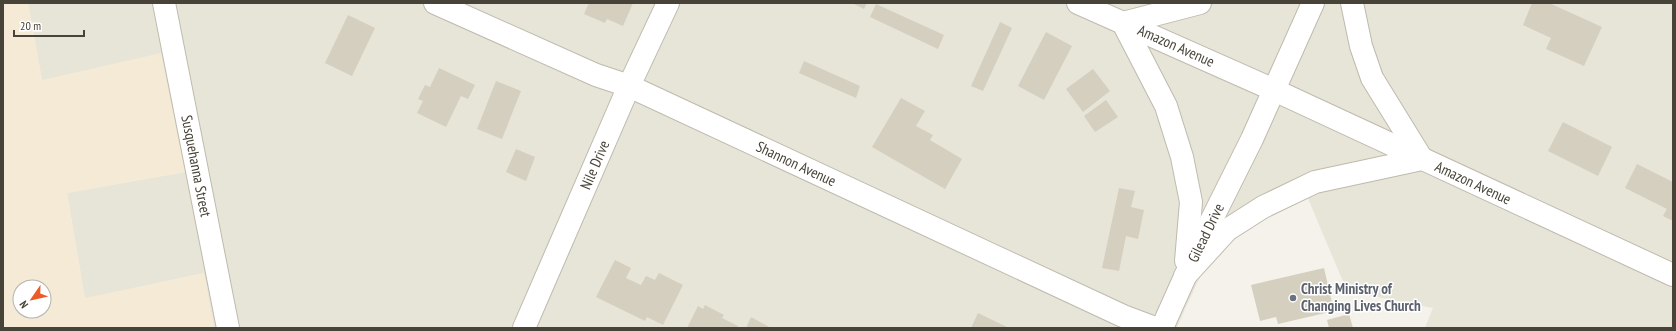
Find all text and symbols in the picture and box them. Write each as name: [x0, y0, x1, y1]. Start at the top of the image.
scale bar: [14, 12, 84, 38]
text: 20 m: [20, 18, 41, 33]
street label: Amazon Avenue: [1135, 20, 1217, 71]
street label: Susquehanna Street: [177, 113, 216, 218]
street label: Nile Drive: [576, 137, 613, 192]
street label: Shannon Avenue: [753, 137, 839, 190]
street label: Amazon Avenue: [1432, 157, 1514, 208]
street label: Gilead Drive: [1183, 200, 1228, 265]
north arrow: [12, 279, 52, 319]
place label: Christ Ministry of Changing Lives Church: [1301, 279, 1421, 315]
marker: Christ Ministry of Changing Lives Church: [1288, 293, 1298, 303]
text: N: [16, 298, 31, 311]

